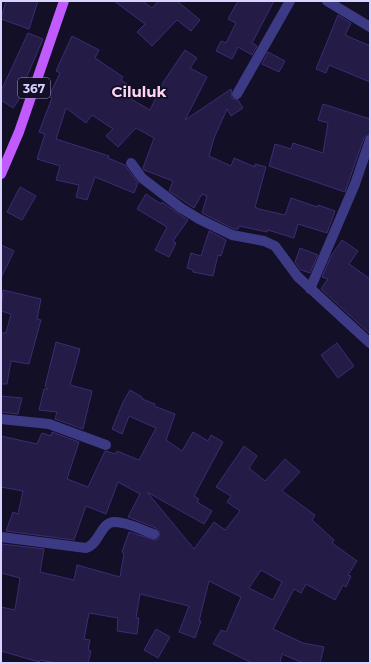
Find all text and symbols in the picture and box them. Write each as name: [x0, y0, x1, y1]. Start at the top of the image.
road number: 367: [18, 78, 50, 98]
district label: Ciluluk: [112, 82, 167, 101]

